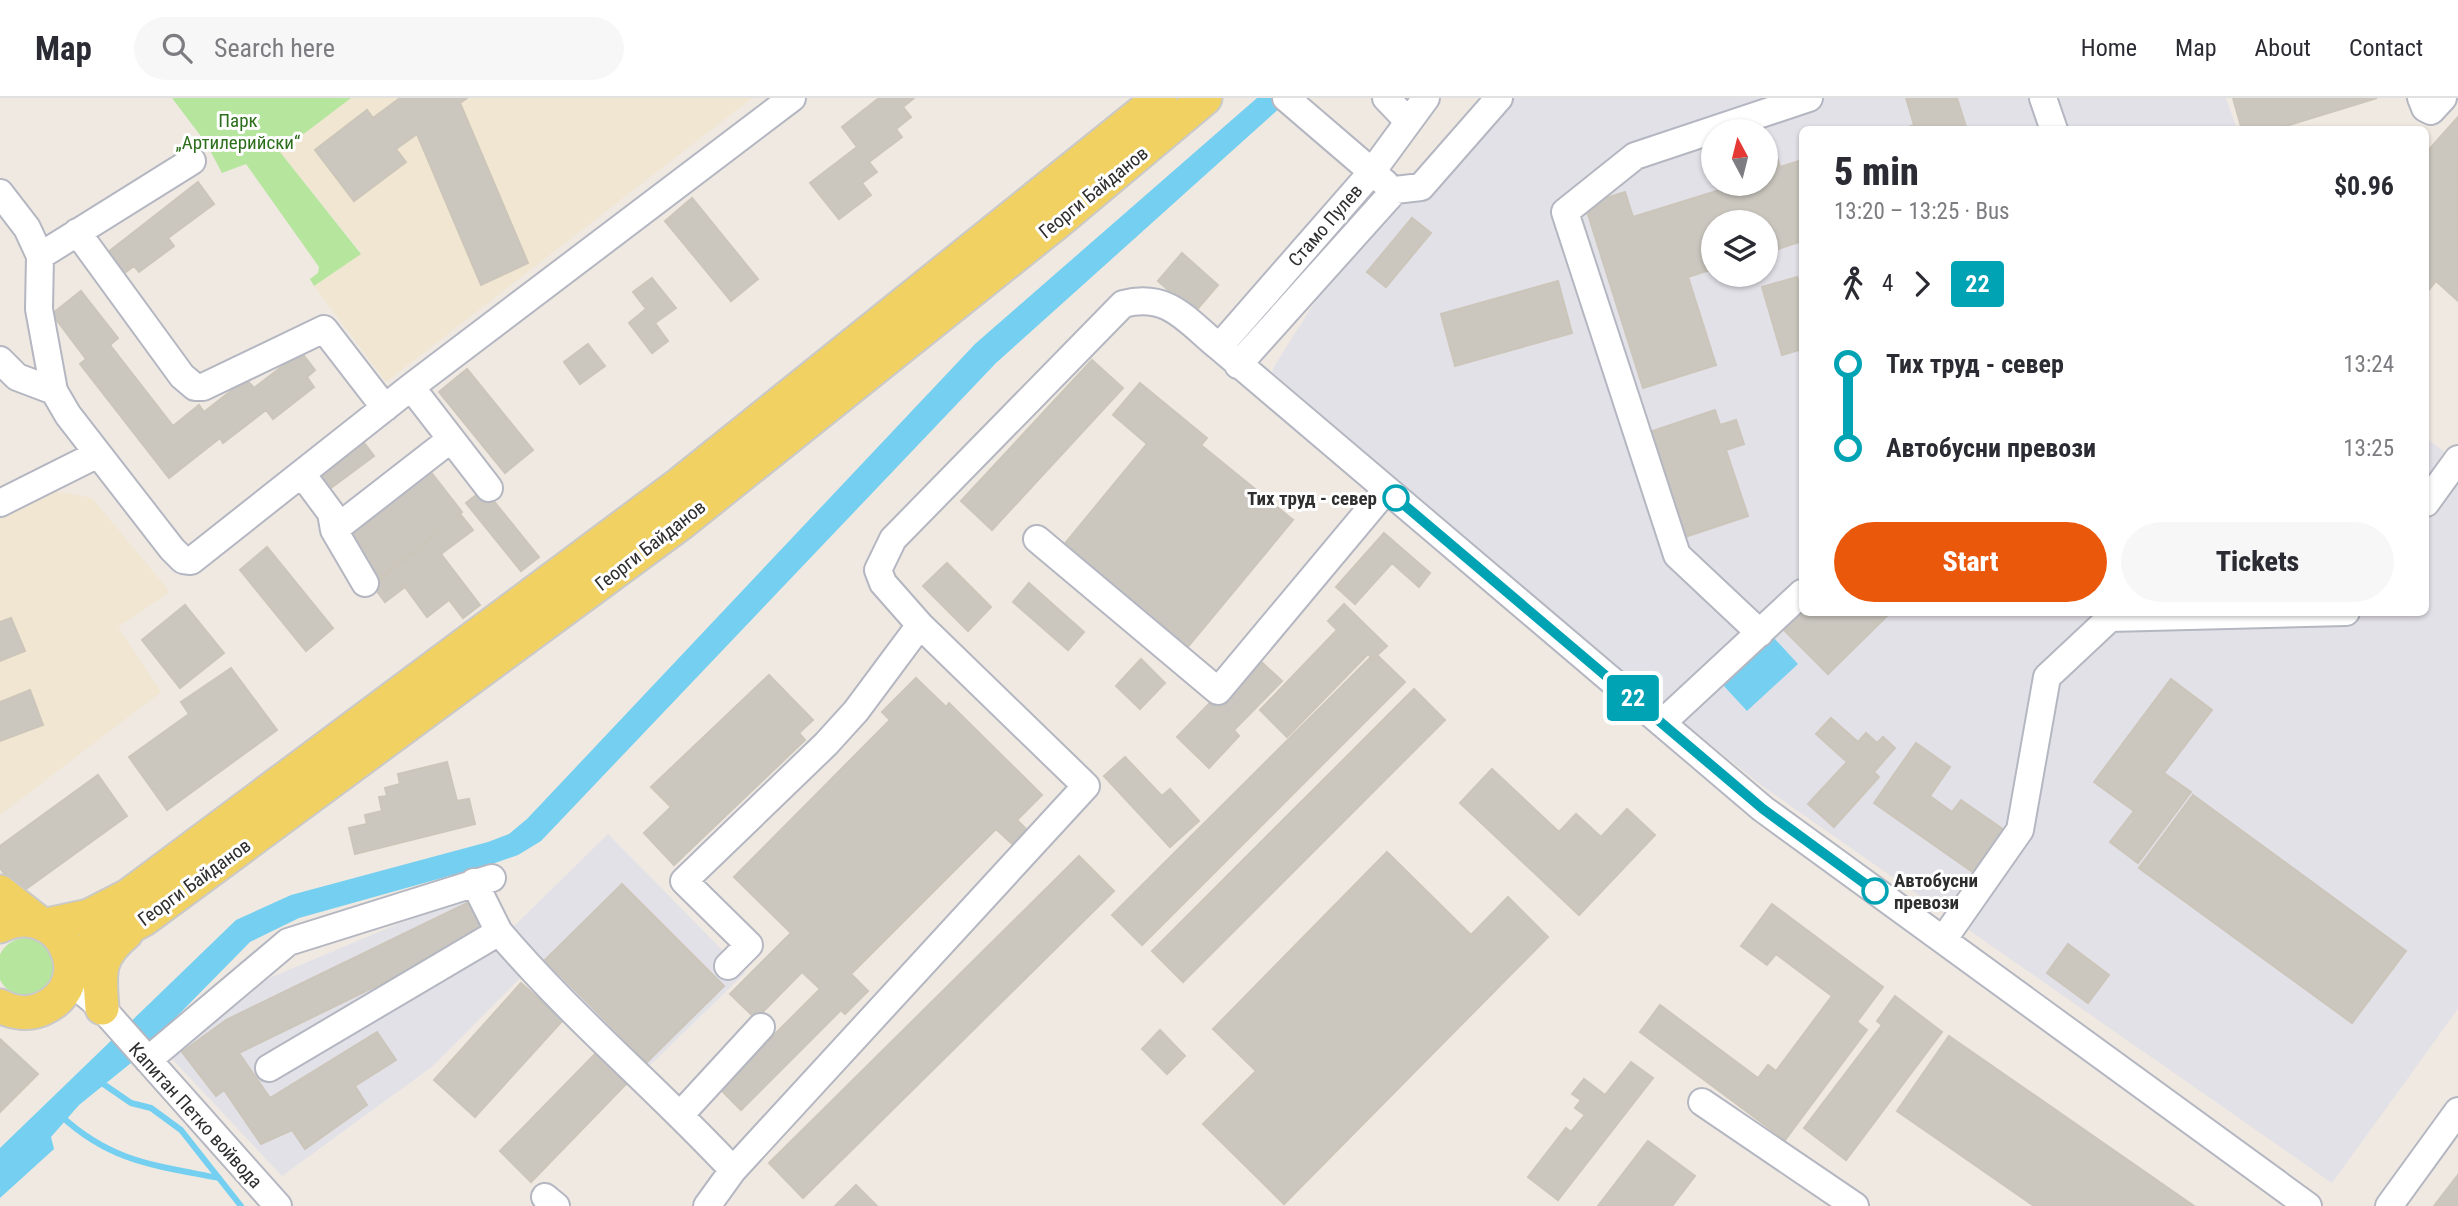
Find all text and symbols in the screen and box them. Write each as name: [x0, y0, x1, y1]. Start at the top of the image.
search box: [134, 17, 624, 80]
text: Map: [35, 29, 92, 68]
icon: search: [158, 29, 196, 67]
text: Search here: [214, 33, 335, 63]
text: Home: [2081, 34, 2137, 62]
text: Map: [2175, 34, 2217, 62]
text: About: [2255, 34, 2311, 62]
text: Contact: [2349, 34, 2423, 62]
park label: Парк „Артилерийски“: [176, 109, 301, 154]
north arrow: [1701, 119, 1778, 196]
map controls: [1701, 119, 1778, 287]
street label: Георги Байданов: [1034, 141, 1153, 243]
text: 5 min: [1834, 150, 1919, 194]
text: $0.96: [2334, 171, 2394, 201]
street label: Стамо Пулев: [1283, 179, 1367, 271]
text: 13:20 – 13:25 · Bus: [1834, 198, 2010, 225]
button: layers: [1701, 210, 1778, 287]
icon: walk: [1834, 265, 1872, 303]
icon: forward: [1903, 265, 1941, 303]
text: 4: [1882, 270, 1893, 297]
text: 22: [1965, 270, 1990, 298]
text: Тих труд - север: [1886, 349, 2064, 379]
text: 13:24: [2343, 351, 2394, 378]
text: Автобусни превози: [1886, 433, 2096, 463]
text: 13:25: [2343, 435, 2394, 462]
marker: Тих труд - север: [1383, 485, 1409, 511]
place label: Тих труд - север: [1247, 487, 1377, 510]
street label: Георги Байданов: [591, 495, 710, 596]
button: Start: [1834, 522, 2107, 602]
button: Tickets: [2121, 522, 2394, 602]
line badge: 22: [1602, 675, 1664, 721]
text: 22: [1621, 684, 1645, 712]
street label: Георги Байданов: [133, 834, 255, 931]
place label: Автобусни превози: [1894, 869, 1978, 914]
marker: Автобусни превози: [1862, 878, 1888, 904]
street label: Капитан Петко войвода: [124, 1038, 267, 1193]

